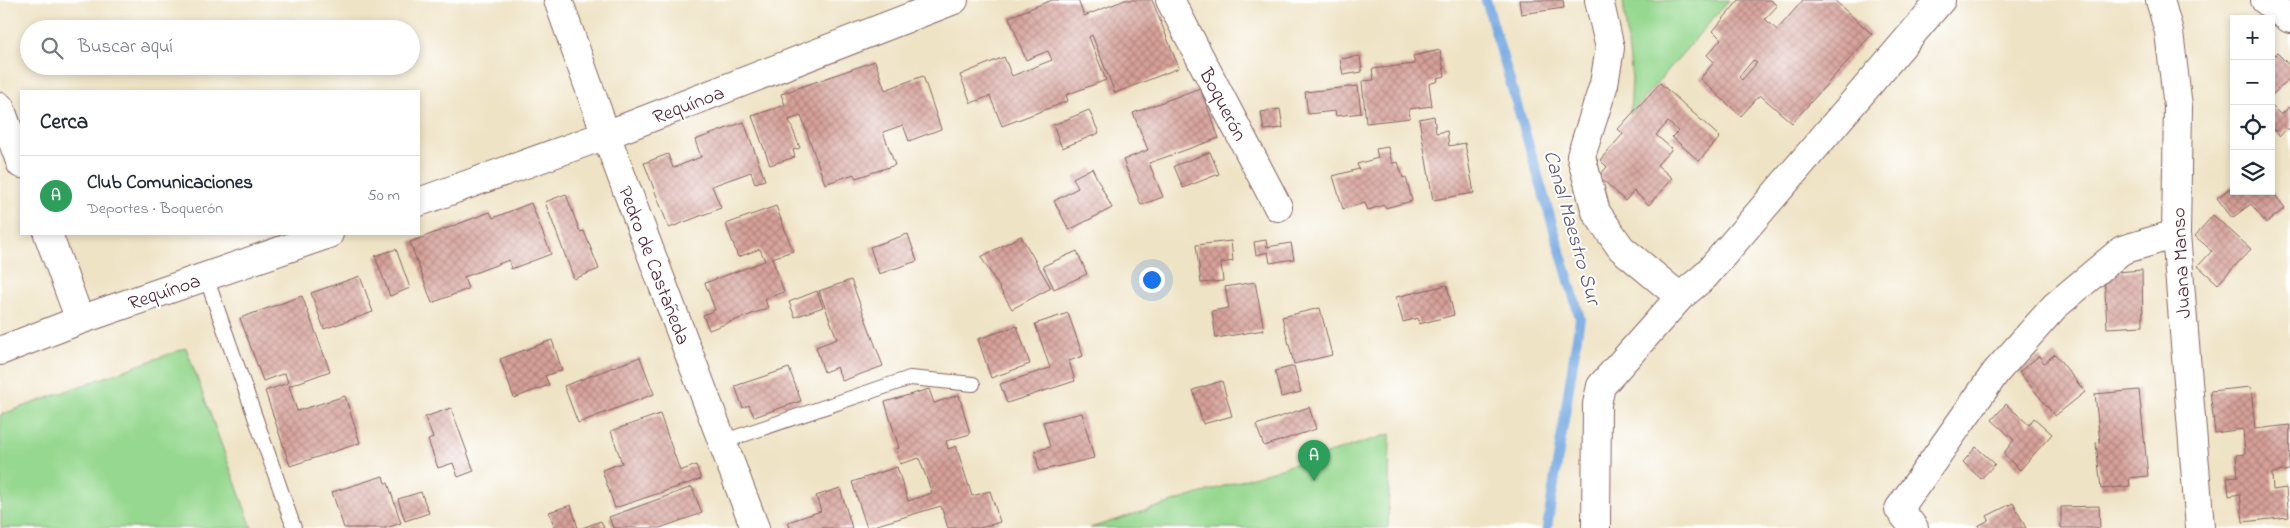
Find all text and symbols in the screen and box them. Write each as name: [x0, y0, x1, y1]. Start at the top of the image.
map controls: [2230, 15, 2275, 195]
button: +: [2230, 15, 2275, 60]
search box: [20, 20, 420, 75]
icon: search: [38, 34, 66, 62]
text: Buscar aquí: [78, 34, 173, 61]
button: −: [2230, 60, 2275, 105]
street label: Boquerón: [1190, 63, 1253, 147]
street label: Requínoa: [649, 79, 729, 133]
button: locate: [2230, 105, 2275, 150]
text: Cerca: [40, 108, 88, 138]
water label: Canal Maestro Sur: [1535, 147, 1608, 311]
button: layers: [2230, 150, 2275, 195]
text: Club Comunicaciones: [87, 170, 253, 197]
street label: Pedro de Castañeda: [609, 182, 696, 349]
text: A: [51, 184, 61, 208]
text: 50 m: [368, 184, 400, 208]
text: Deportes · Boquerón: [87, 197, 223, 221]
street label: Juana Manso: [2165, 207, 2200, 319]
your location: [1139, 267, 1165, 293]
street label: Requínoa: [125, 268, 205, 319]
pin: A: [1298, 440, 1330, 481]

